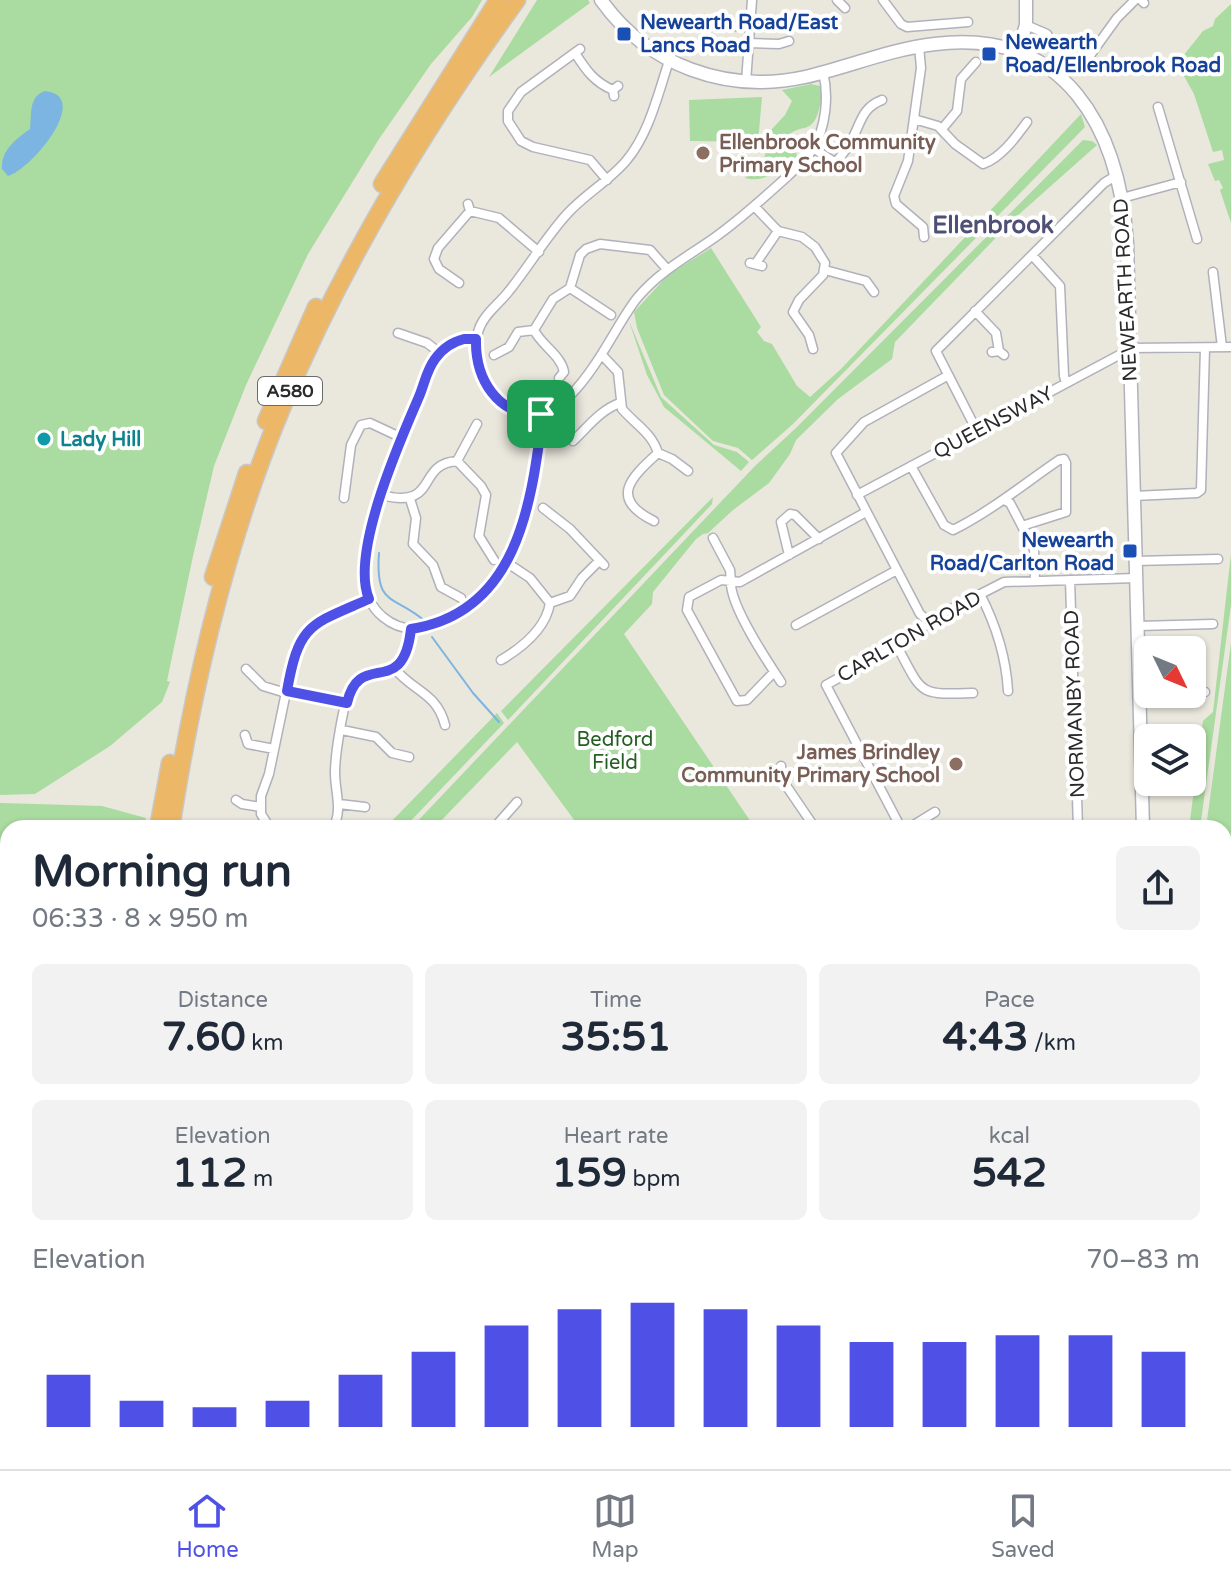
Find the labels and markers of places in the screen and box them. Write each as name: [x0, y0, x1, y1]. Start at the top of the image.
place label: Newearth Road/East Lancs Road: [640, 11, 838, 58]
marker: Newearth Road/East Lancs Road: [615, 25, 633, 43]
place label: Newearth Road/Ellenbrook Road: [1005, 31, 1221, 78]
marker: Newearth Road/Ellenbrook Road: [980, 45, 998, 63]
place label: Ellenbrook Community Primary School: [719, 131, 936, 178]
marker: Ellenbrook Community Primary School: [694, 144, 712, 162]
pin: [507, 380, 575, 448]
place label: Lady Hill: [60, 428, 141, 452]
marker: Lady Hill: [35, 430, 53, 448]
place label: Newearth Road/Carlton Road: [930, 529, 1114, 576]
marker: Newearth Road/Carlton Road: [1121, 542, 1139, 560]
place label: James Brindley Community Primary School: [681, 741, 940, 788]
marker: James Brindley Community Primary School: [947, 755, 965, 773]

